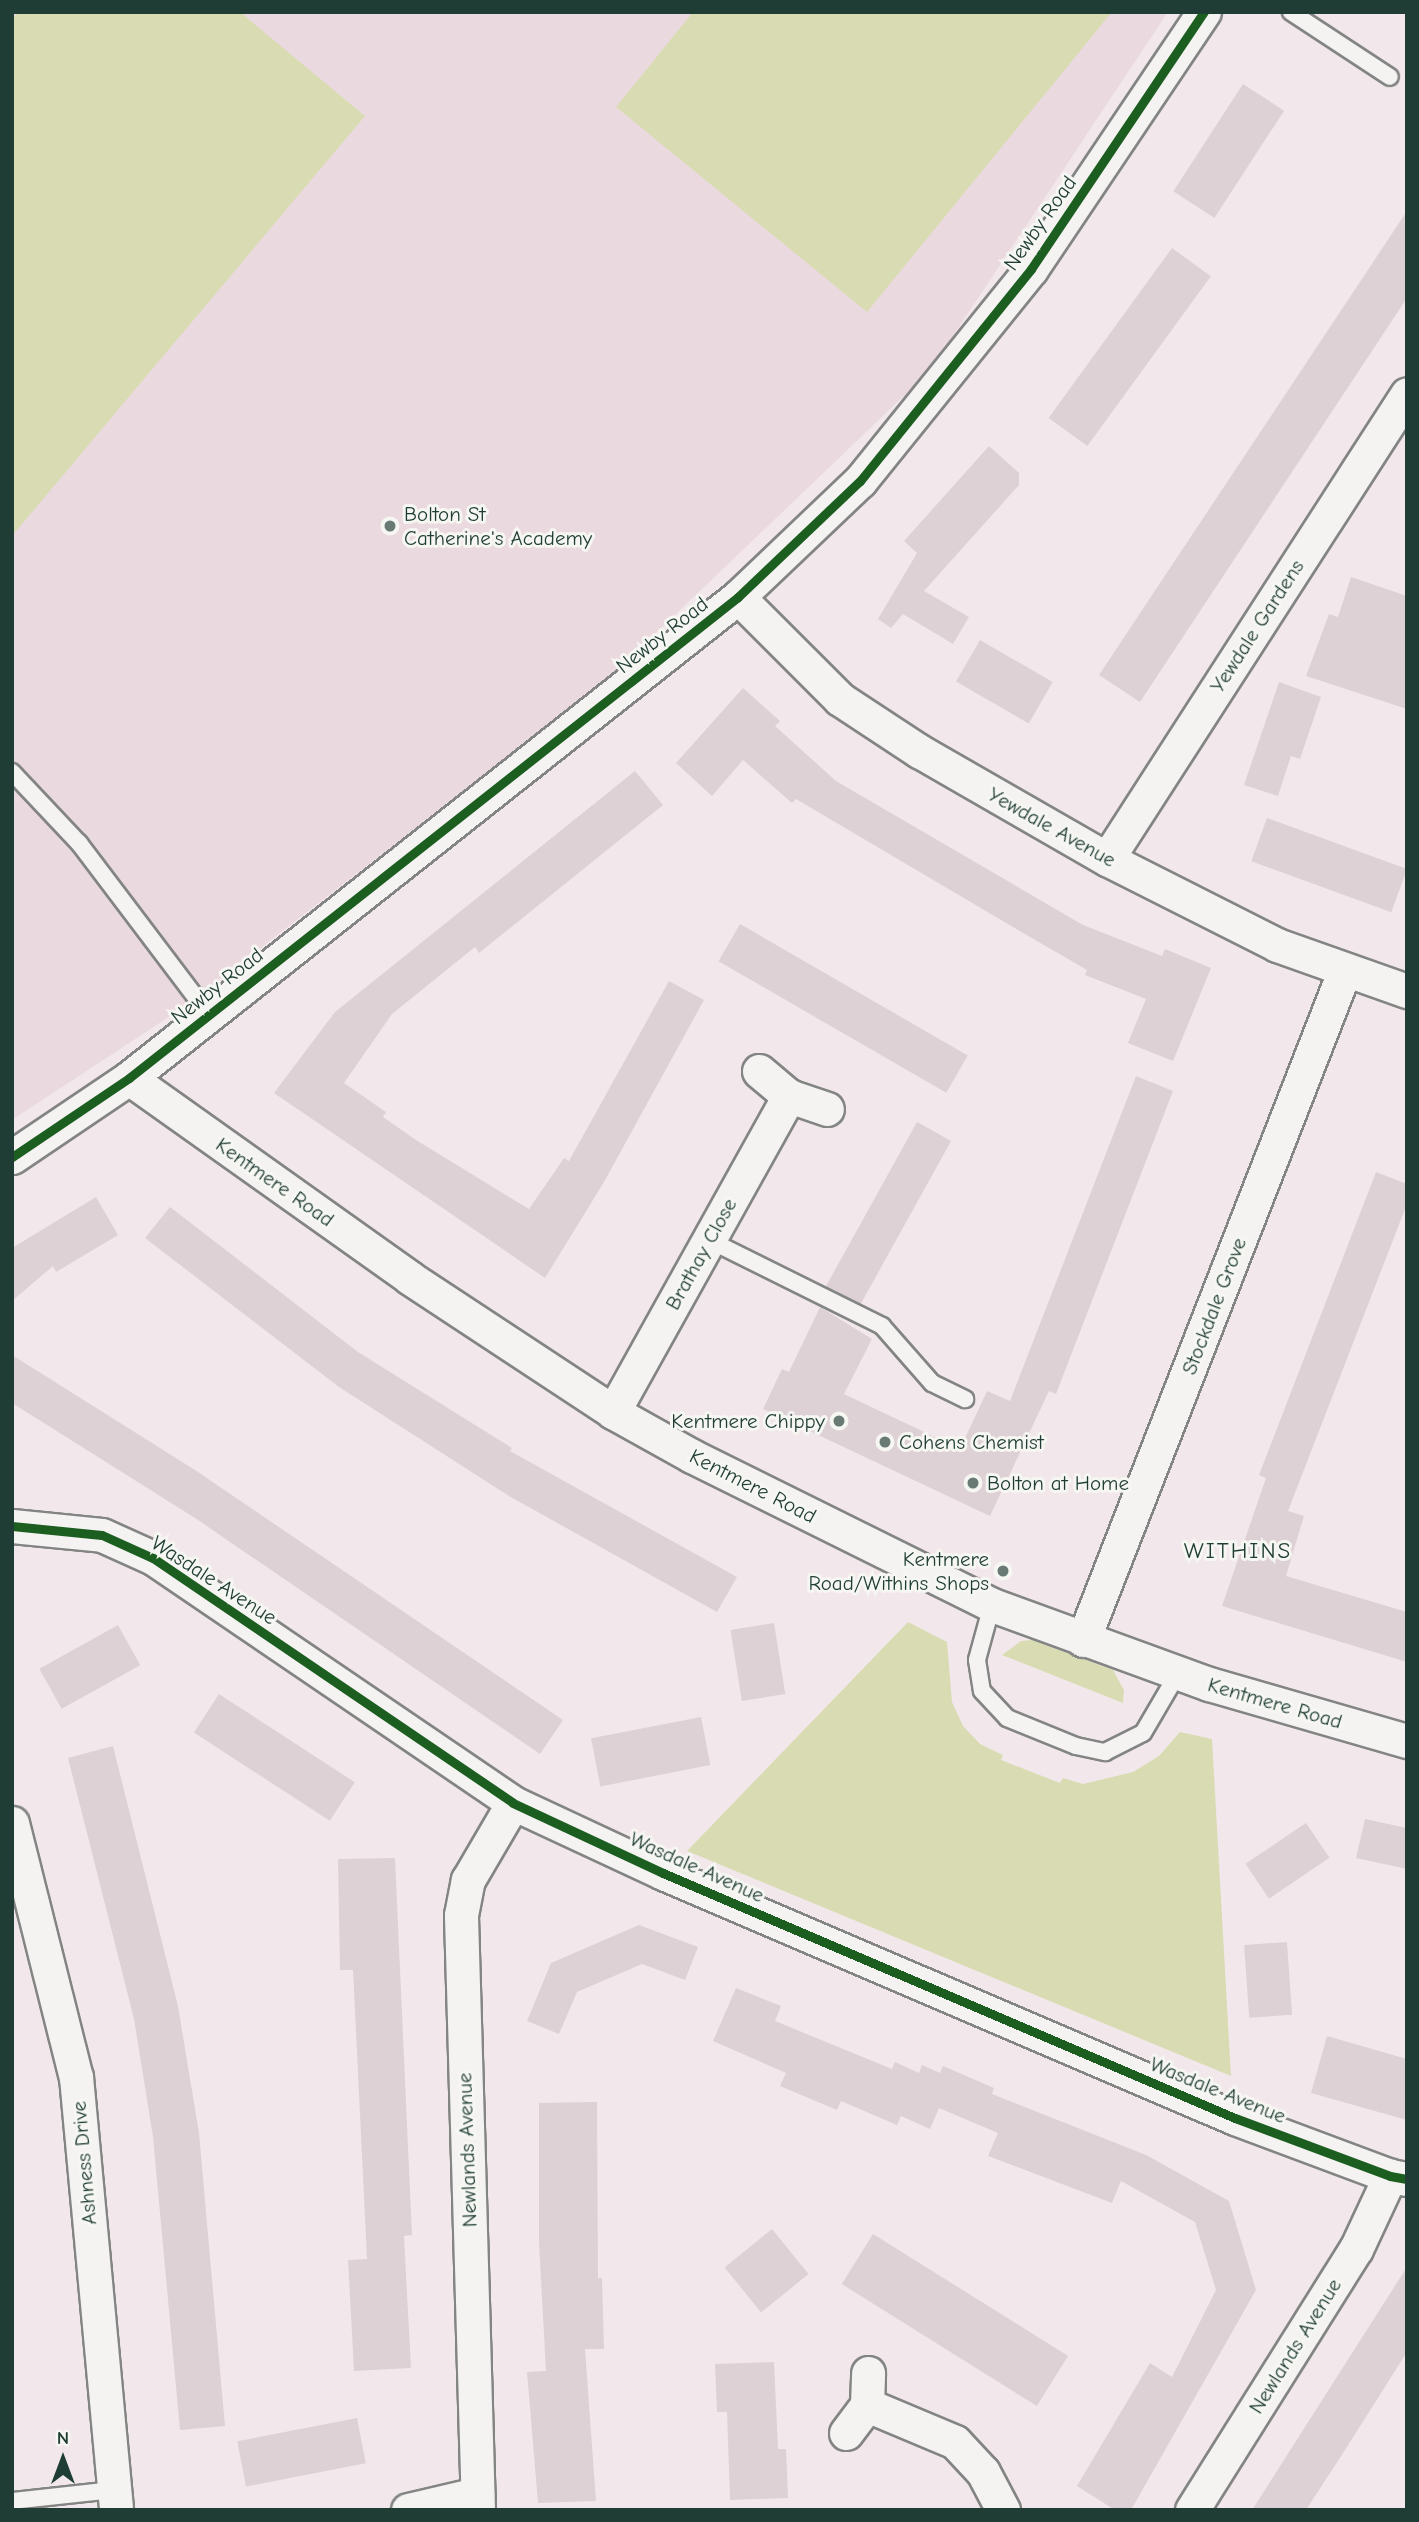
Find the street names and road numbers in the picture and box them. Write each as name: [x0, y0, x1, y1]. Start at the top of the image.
street label: Newby Road: [998, 171, 1082, 275]
street label: Yewdale Gardens: [1205, 555, 1309, 697]
street label: Newby Road: [611, 591, 713, 679]
street label: Yewdale Avenue: [984, 782, 1120, 872]
street label: Newby Road: [166, 942, 268, 1030]
street label: Kentmere Road: [211, 1132, 339, 1232]
street label: Brathay Close: [660, 1194, 742, 1314]
street label: Stockdale Grove: [1176, 1234, 1252, 1378]
street label: Kentmere Road: [686, 1443, 820, 1529]
street label: Wasdale Avenue: [147, 1530, 281, 1630]
street label: Kentmere Road: [1205, 1672, 1345, 1734]
street label: Wasdale Avenue: [626, 1826, 768, 1908]
street label: Wasdale Avenue: [1146, 2051, 1290, 2129]
street label: Newlands Avenue: [452, 2072, 482, 2228]
street label: Ashness Drive: [66, 2100, 102, 2226]
street label: Newlands Avenue: [1243, 2274, 1347, 2418]

